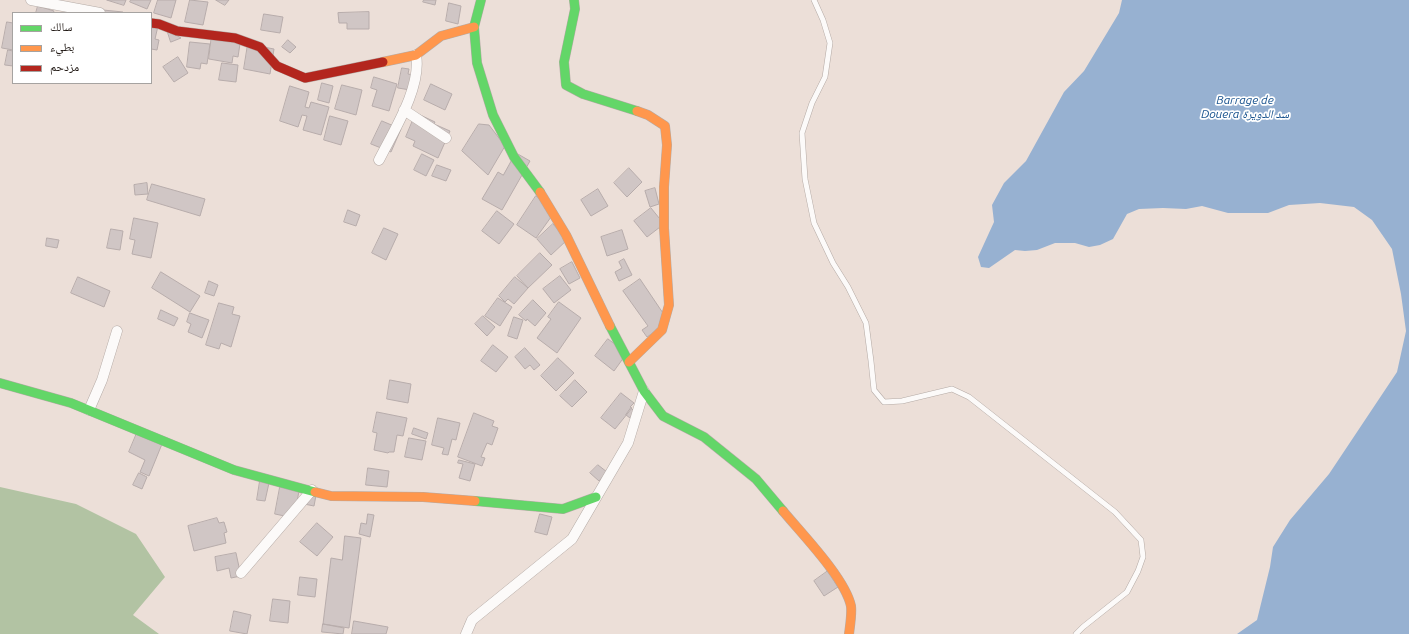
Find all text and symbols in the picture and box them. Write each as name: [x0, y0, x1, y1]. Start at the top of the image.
legend: [12, 12, 152, 84]
text: سالك: [50, 20, 72, 33]
text: بطيء: [50, 40, 74, 53]
text: مزدحم: [50, 60, 79, 73]
water label: Barrage de Douera سد الدويرة: [1201, 93, 1289, 121]

